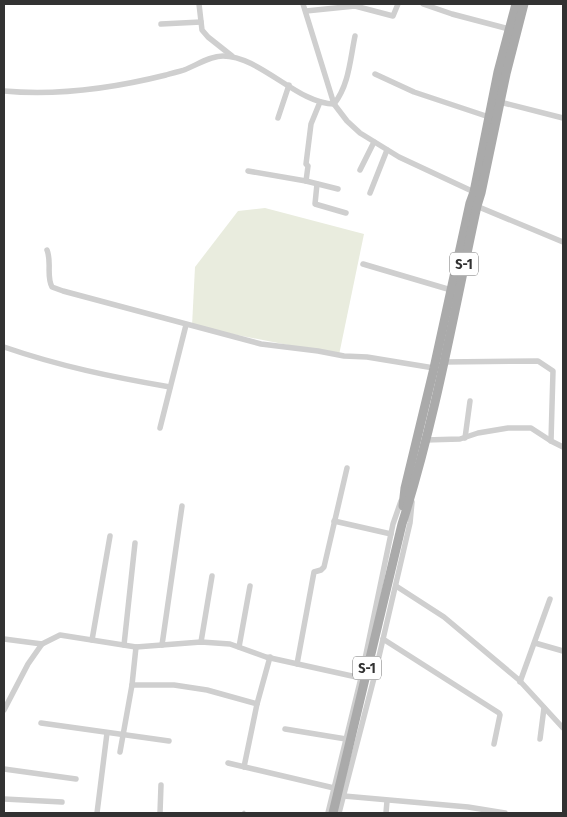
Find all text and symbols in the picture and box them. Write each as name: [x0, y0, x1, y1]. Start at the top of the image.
road number: S-1: [450, 252, 478, 276]
road number: S-1: [353, 656, 381, 680]

